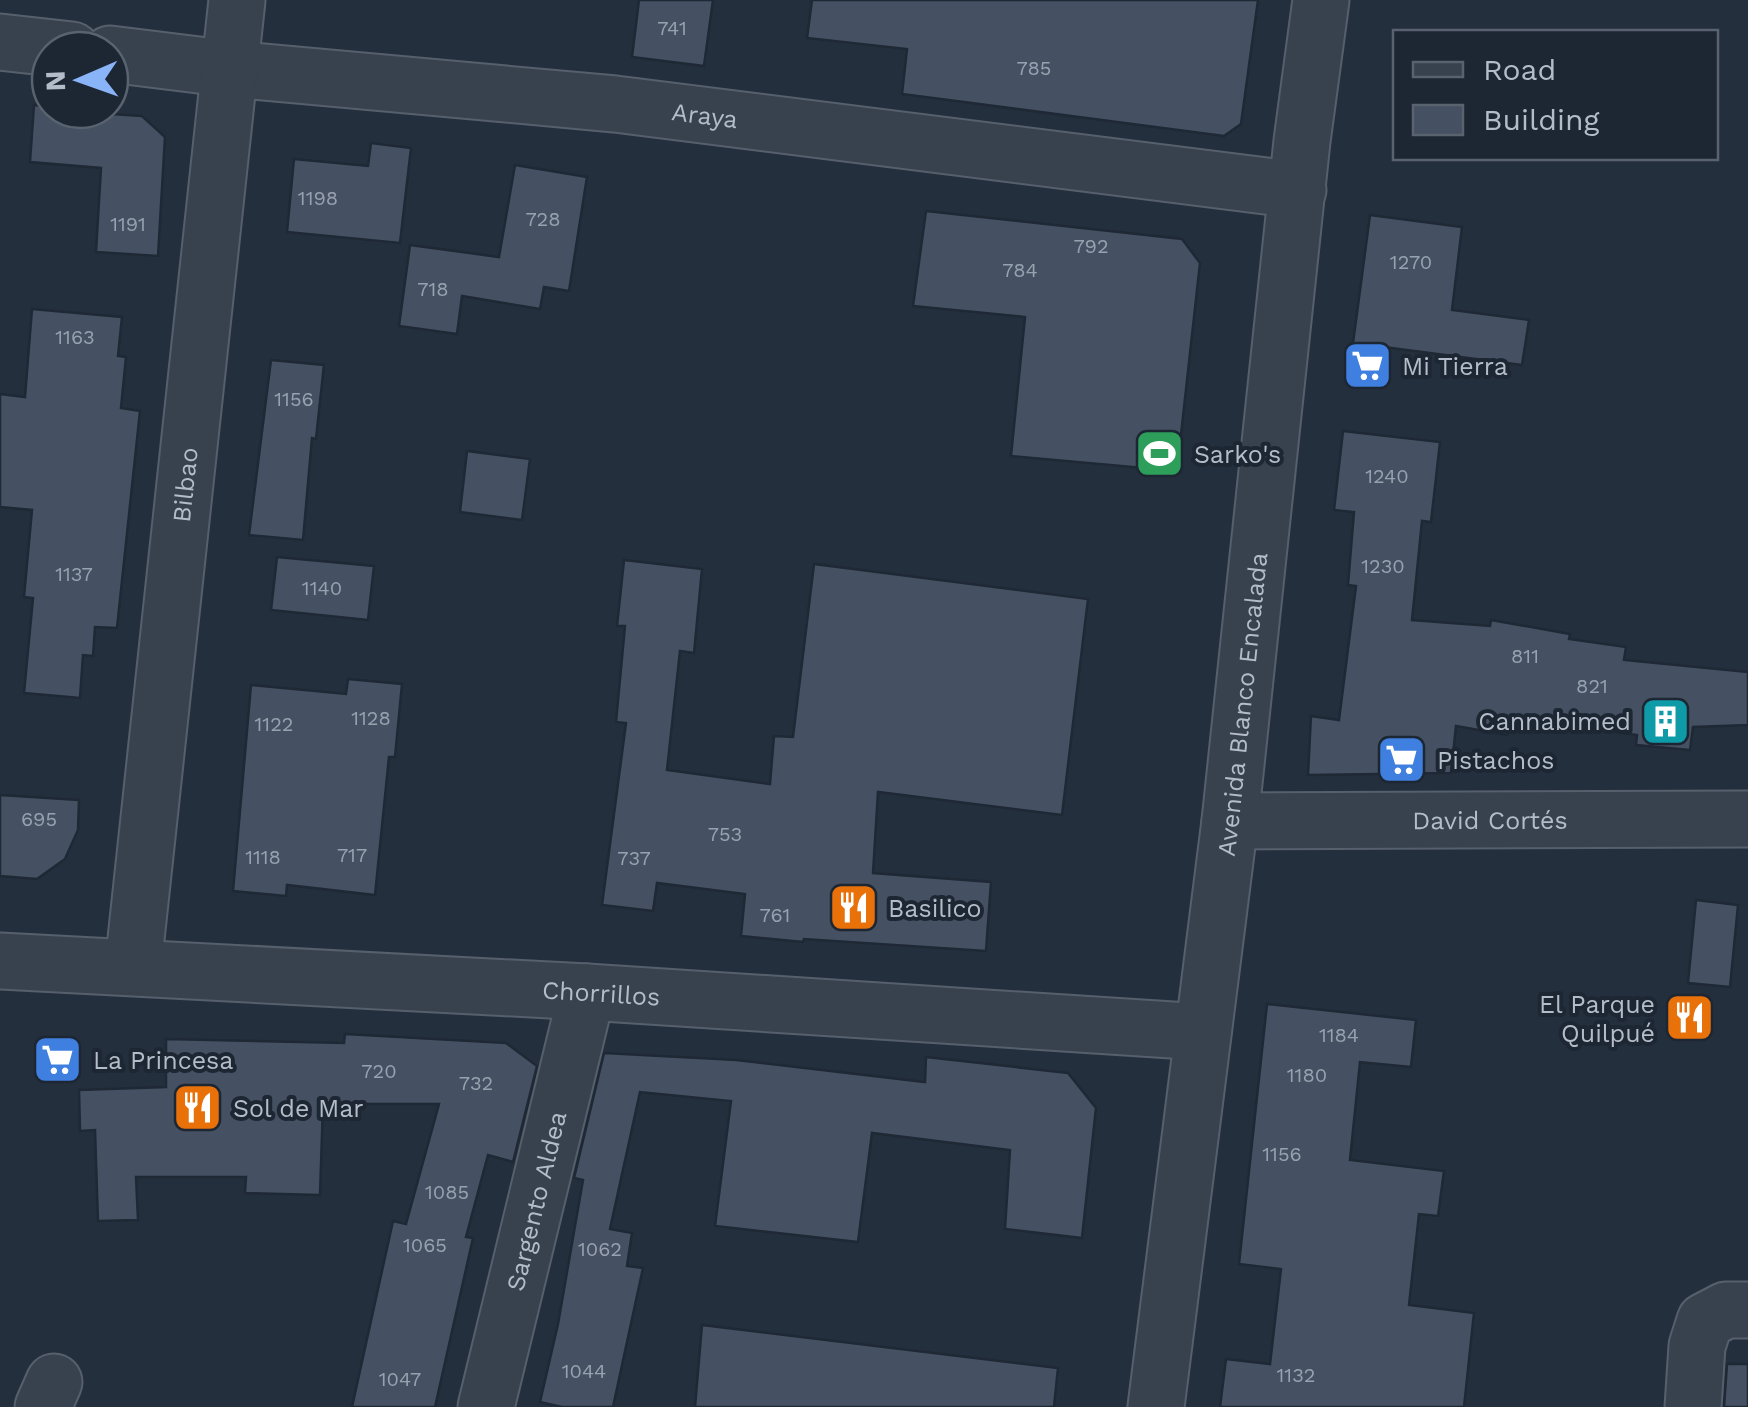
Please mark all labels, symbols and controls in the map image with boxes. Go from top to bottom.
house number: 741 [657,16,687,40]
north arrow [30,30,130,130]
legend [1393,30,1718,160]
text: Road [1483,52,1556,87]
house number: 785 [1017,56,1051,80]
text: N [39,70,72,92]
street label: Araya [670,97,740,134]
text: Building [1483,102,1600,137]
house number: 1198 [298,186,338,210]
house number: 728 [525,207,561,231]
house number: 1191 [110,212,146,236]
house number: 792 [1073,234,1109,258]
house number: 1270 [1390,250,1432,274]
house number: 784 [1002,258,1038,282]
house number: 718 [417,277,449,301]
house number: 1163 [55,325,95,349]
supermarket icon: Mi Tierra [1341,340,1393,392]
place label: Mi Tierra [1402,352,1508,381]
house number: 1156 [274,387,314,411]
sports icon: Sarko's [1133,428,1185,480]
place label: Sarko's [1194,440,1281,469]
street label: Bilbao [167,446,204,524]
house number: 1240 [1365,464,1409,488]
street label: Avenida Blanco Encalada [1212,551,1273,858]
house number: 1230 [1361,554,1405,578]
house number: 1137 [55,562,93,586]
house number: 1140 [302,576,342,600]
house number: 811 [1511,644,1539,668]
house number: 821 [1576,674,1608,698]
building icon: Cannabimed [1640,695,1692,747]
house number: 1128 [351,706,391,730]
place label: Cannabimed [1478,707,1631,736]
house number: 1122 [255,712,293,736]
supermarket icon: Pistachos [1376,734,1428,786]
place label: Pistachos [1437,746,1554,775]
street label: David Cortés [1412,806,1568,835]
house number: 695 [21,807,57,831]
house number: 753 [708,822,742,846]
house number: 717 [337,843,367,867]
house number: 1118 [245,845,281,869]
house number: 737 [617,846,651,870]
restaurant icon: Basilico [827,882,879,934]
place label: Basilico [888,894,982,923]
house number: 761 [760,903,790,927]
street label: Chorrillos [541,976,661,1012]
place label: El Parque Quilpué [1539,990,1655,1048]
restaurant icon: El Parque Quilpué [1664,992,1716,1044]
house number: 1184 [1319,1023,1359,1047]
supermarket icon: La Princesa [32,1034,84,1086]
place label: La Princesa [93,1046,233,1075]
house number: 720 [361,1059,397,1083]
house number: 1180 [1287,1063,1327,1087]
house number: 732 [459,1071,493,1095]
restaurant icon: Sol de Mar [172,1082,224,1134]
place label: Sol de Mar [233,1094,364,1123]
street label: Sargento Aldea [501,1108,572,1294]
house number: 1156 [1262,1142,1302,1166]
house number: 1085 [425,1180,469,1204]
house number: 1065 [403,1233,447,1257]
house number: 1062 [578,1237,622,1261]
house number: 1044 [562,1359,606,1383]
house number: 1132 [1277,1363,1315,1387]
house number: 1047 [379,1367,421,1391]

